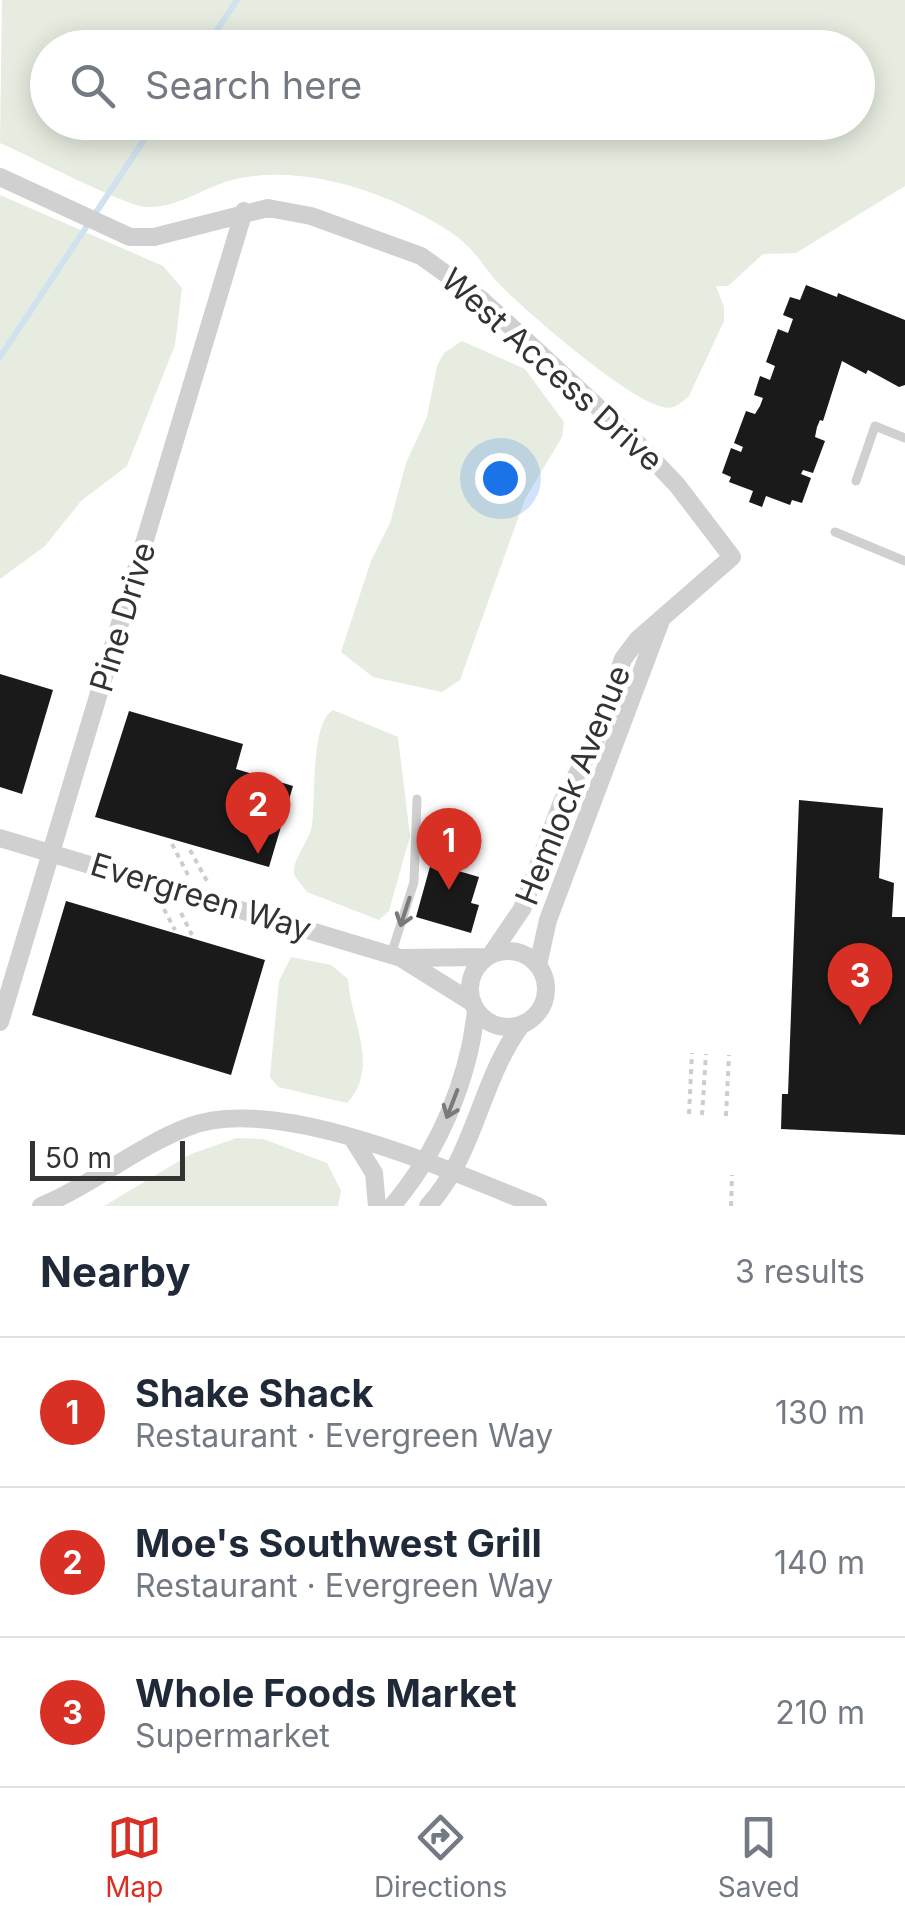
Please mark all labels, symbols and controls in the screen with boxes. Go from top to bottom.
search box [30,30,875,140]
icon: search [65,58,120,113]
text: Search here [145,62,362,108]
street label: West Access Drive [434,260,671,479]
your location [475,453,526,504]
street label: Pine Drive [81,537,164,696]
street label: Hemlock Avenue [507,659,638,910]
pin: 2 [226,772,290,854]
pin: 1 [416,808,482,890]
street label: Evergreen Way [86,844,316,949]
one-way arrow [395,896,413,928]
pin: 3 [828,942,892,1025]
one-way arrow [441,1088,459,1118]
scale bar [30,1136,185,1180]
text: 50 m [45,1141,112,1175]
text: Nearby [40,1246,191,1297]
text: 3 results [735,1252,865,1291]
text: Shake Shack [135,1370,373,1416]
text: 1 [66,1393,79,1432]
text: 130 m [775,1393,865,1432]
text: Restaurant · Evergreen Way [135,1416,553,1455]
text: Moe's Southwest Grill [135,1520,542,1566]
text: 2 [62,1543,83,1582]
text: 140 m [774,1543,865,1582]
text: Restaurant · Evergreen Way [135,1566,553,1605]
text: Whole Foods Market [135,1670,517,1716]
text: 3 [62,1693,83,1732]
text: 210 m [775,1693,865,1732]
text: Supermarket [135,1716,330,1755]
tab: Map [105,1810,163,1904]
tab: Directions [374,1810,507,1904]
tab: Saved [718,1810,800,1904]

